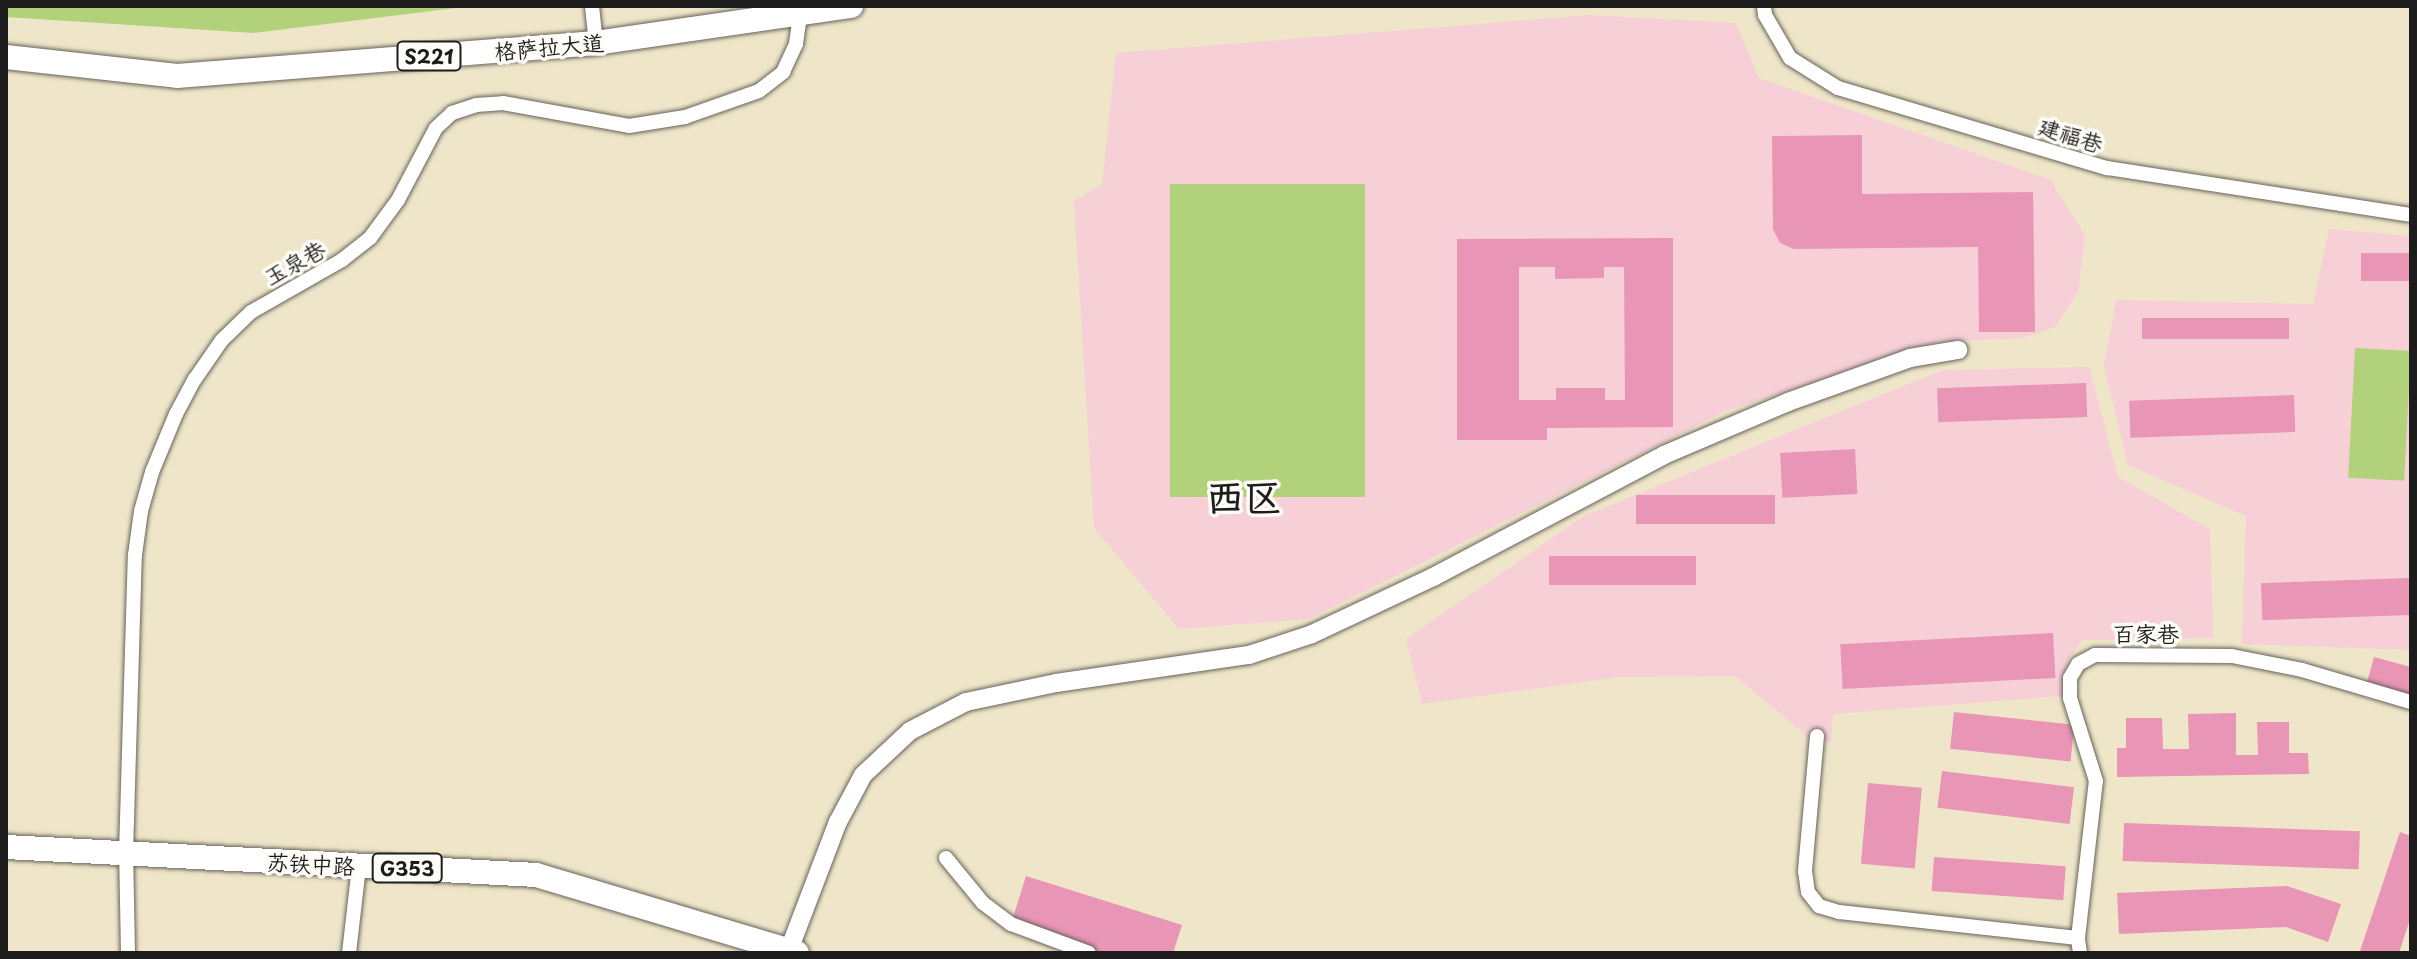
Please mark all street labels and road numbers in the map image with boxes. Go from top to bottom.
street label: 格萨拉大道 [493,28,605,64]
road number: S221 [395,40,463,72]
street label: 建福巷 [2036,112,2106,156]
street label: 玉泉巷 [259,234,329,290]
street label: 百家巷 [2113,620,2179,646]
street label: 苏铁中路 [266,848,356,878]
road number: G353 [371,852,443,884]

